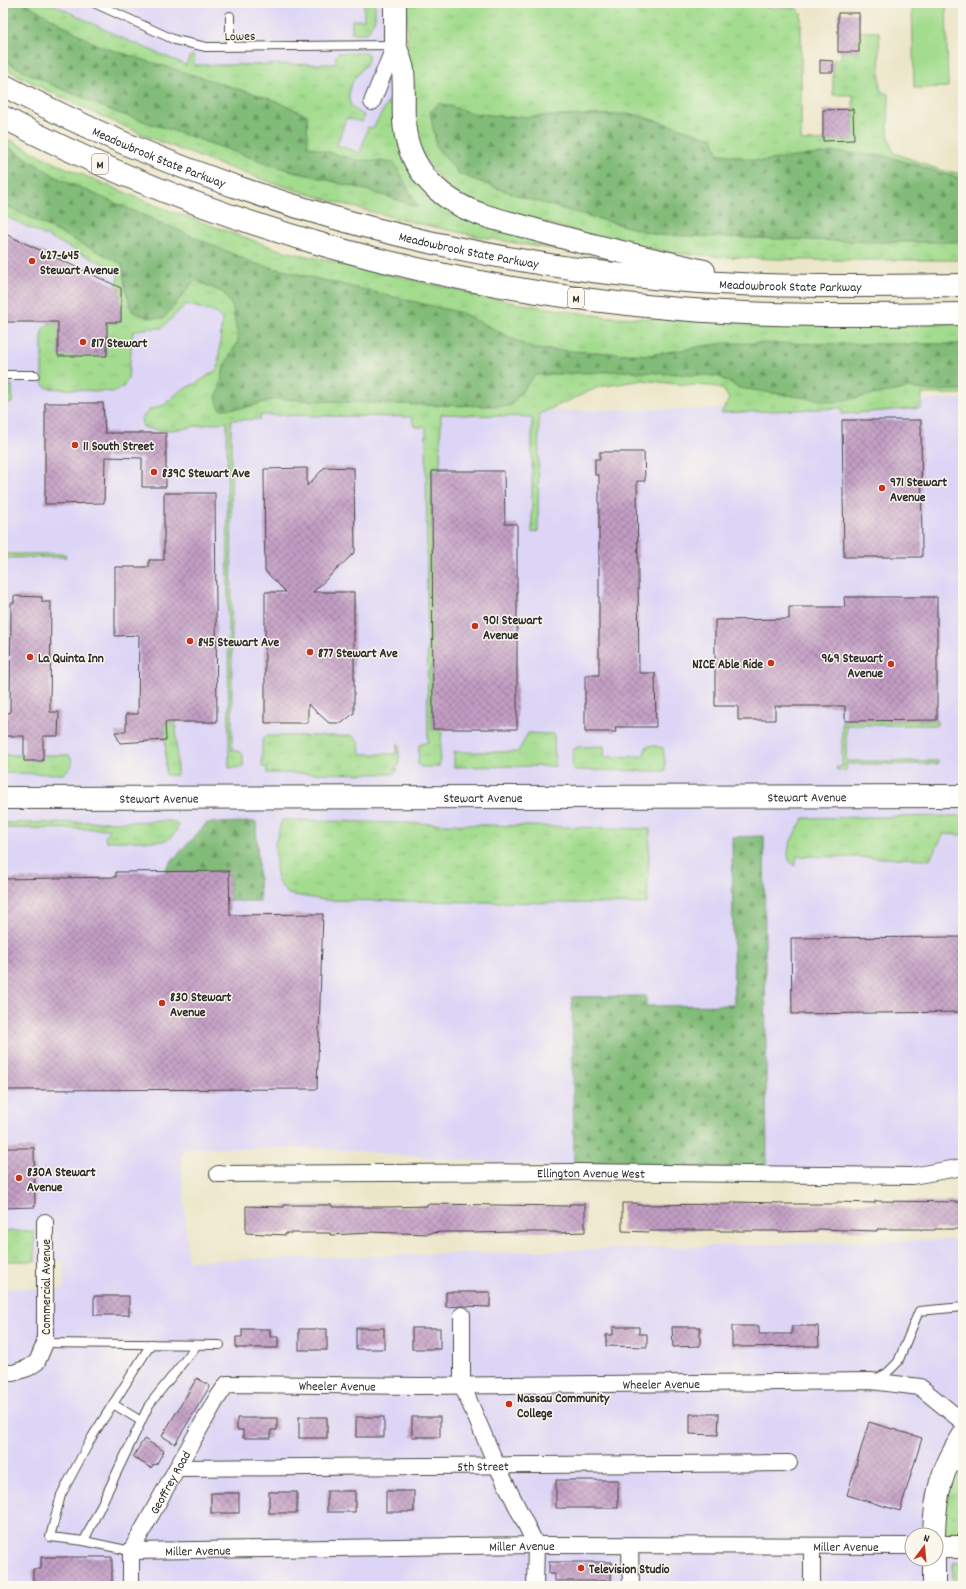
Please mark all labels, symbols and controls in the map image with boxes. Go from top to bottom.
street label: Lowes [225,28,256,47]
street label: Meadowbrook State Parkway [91,122,229,190]
road number: M [92,154,108,174]
street label: Meadowbrook State Parkway [397,228,541,275]
place label: 627-645 Stewart Avenue [40,247,119,281]
marker: 627-645 Stewart Avenue [27,256,37,266]
street label: Meadowbrook State Parkway [719,276,862,298]
road number: M [568,288,584,308]
place label: 817 Stewart [91,335,148,354]
marker: 817 Stewart [78,337,88,347]
place label: 11 South Street [83,438,154,457]
marker: 11 South Street [70,440,80,450]
place label: 839C Stewart Ave [162,465,250,484]
marker: 839C Stewart Ave [149,467,159,477]
place label: 971 Stewart Avenue [890,474,947,508]
marker: 971 Stewart Avenue [877,483,887,493]
place label: 901 Stewart Avenue [483,612,542,646]
marker: 901 Stewart Avenue [470,621,480,631]
place label: 845 Stewart Ave [198,634,279,653]
marker: 845 Stewart Ave [185,636,195,646]
place label: 877 Stewart Ave [318,645,398,664]
marker: 877 Stewart Ave [305,647,315,657]
place label: La Quinta Inn [38,650,104,669]
place label: 969 Stewart Avenue [821,650,883,684]
marker: La Quinta Inn [25,652,35,662]
place label: NICE Able Ride [692,656,763,675]
marker: NICE Able Ride [766,658,776,668]
marker: 969 Stewart Avenue [886,659,896,669]
street label: Stewart Avenue [767,789,847,808]
street label: Stewart Avenue [443,790,523,809]
street label: Stewart Avenue [119,791,199,810]
place label: 830 Stewart Avenue [170,989,232,1023]
marker: 830 Stewart Avenue [157,998,167,1008]
place label: 830A Stewart Avenue [27,1164,96,1198]
street label: Ellington Avenue West [537,1165,645,1185]
marker: 830A Stewart Avenue [14,1173,24,1183]
street label: Commercial Avenue [38,1239,57,1335]
street label: Wheeler Avenue [623,1376,700,1396]
street label: Wheeler Avenue [299,1378,376,1398]
place label: Nassau Community College [517,1390,610,1424]
marker: Nassau Community College [504,1399,514,1409]
street label: Geoffrey Road [146,1448,197,1518]
street label: 5th Street [457,1458,509,1478]
north arrow [904,1527,944,1567]
text: N [921,1531,932,1548]
street label: Miller Avenue [489,1538,555,1558]
street label: Miller Avenue [813,1539,879,1558]
street label: Miller Avenue [165,1543,231,1562]
place label: Television Studio [589,1561,670,1580]
marker: Television Studio [576,1563,586,1573]

